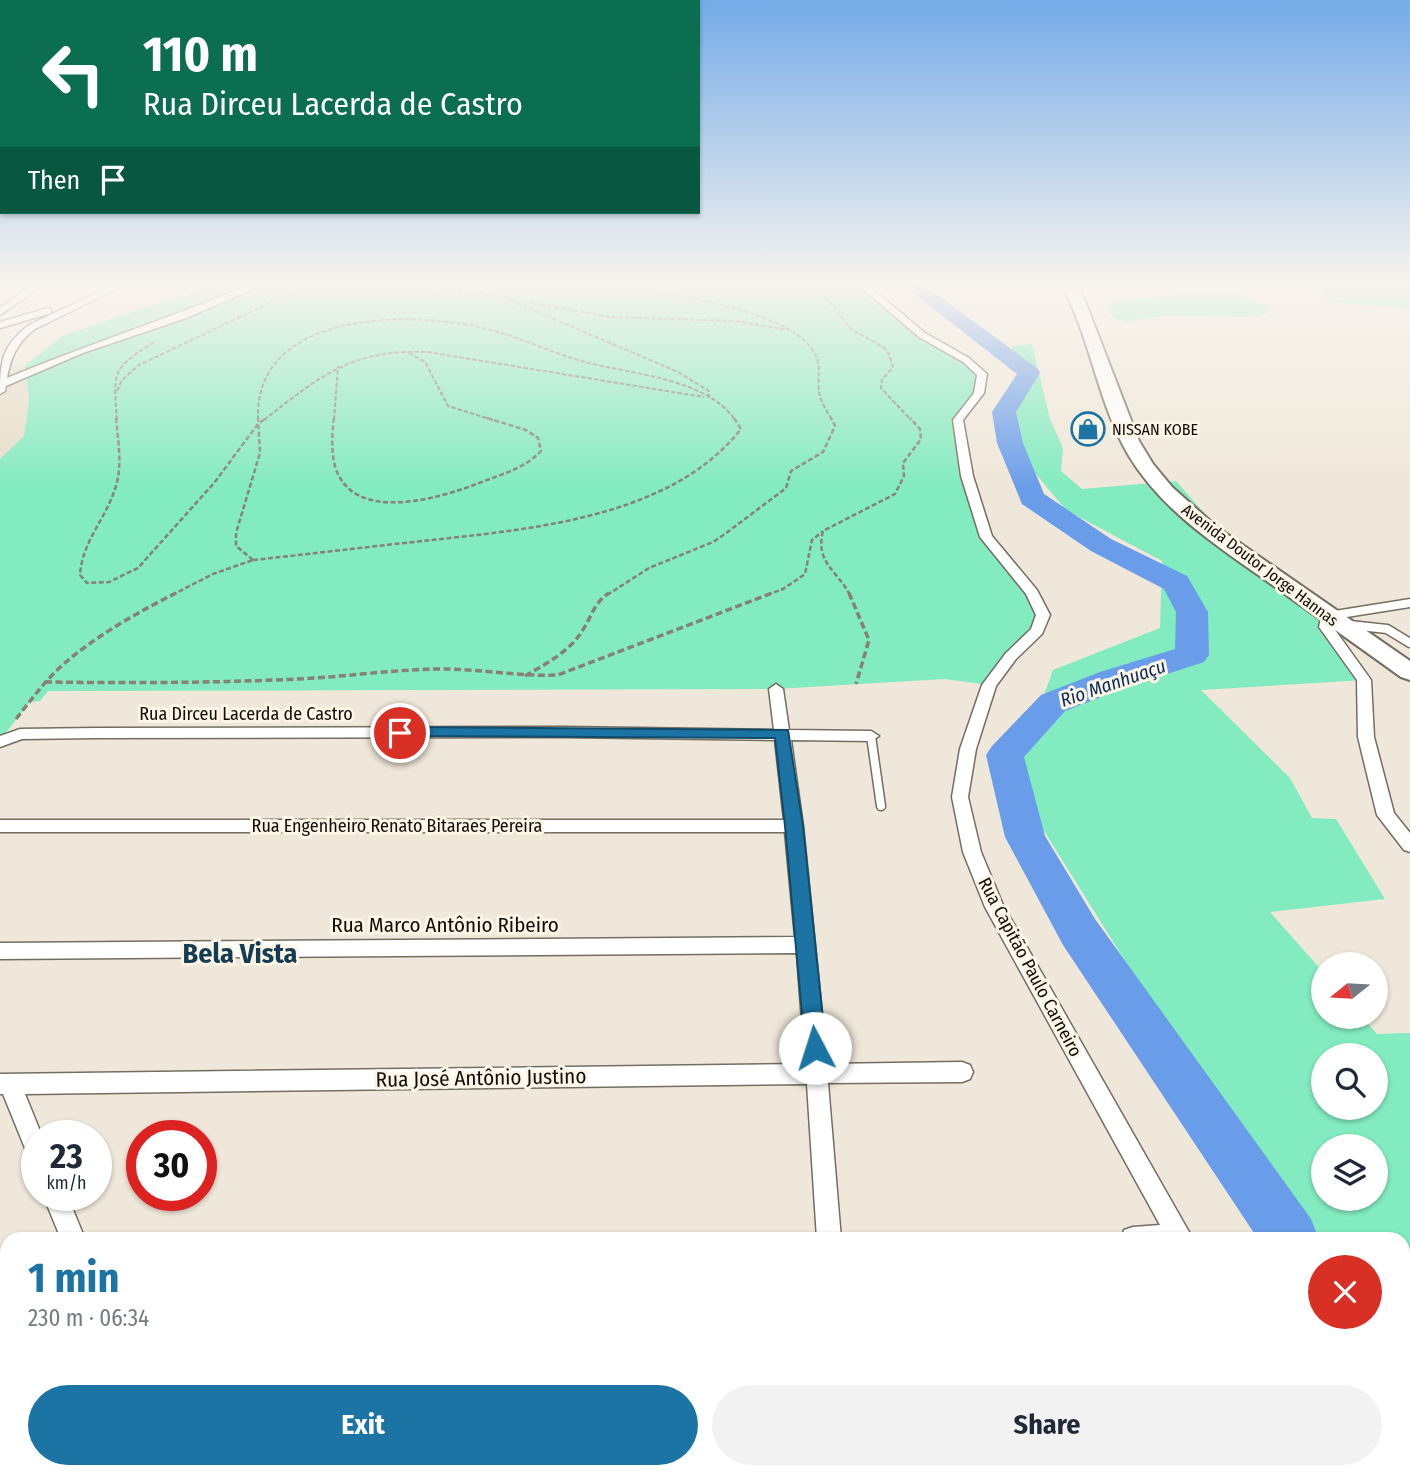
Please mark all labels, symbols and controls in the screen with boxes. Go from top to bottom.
text: 110 m [143,25,258,84]
icon: left [28,28,119,119]
text: Rua Dirceu Lacerda de Castro [143,85,523,123]
icon: arrive [94,161,132,199]
text: Then [28,165,80,196]
shop icon: NISSAN KOBE [1069,410,1107,448]
place label: NISSAN KOBE [1112,420,1198,439]
street label: Avenida Doutor Jorge Hannas [1178,500,1342,630]
water label: Rio Manhuaçu [1057,654,1169,712]
street label: Rua Dirceu Lacerda de Castro [139,703,353,725]
pin [370,703,430,763]
icon: arrive [381,714,419,752]
street label: Rua Engenheiro Renato Bitaraes Pereira [252,815,543,837]
street label: Rua Capitão Paulo Carneiro [973,874,1087,1060]
street label: Rua Marco Antônio Ribeiro [331,912,559,938]
district label: Bela Vista [183,937,297,970]
north arrow [1311,952,1388,1029]
map controls [1311,952,1388,1211]
position arrow [778,1011,852,1085]
button: search [1311,1043,1388,1120]
street label: Rua José Antônio Justino [375,1063,587,1093]
speed limit sign: 30 [126,1120,217,1211]
button: layers [1311,1134,1388,1211]
text: 23 [50,1135,83,1177]
text: km/h [46,1172,87,1194]
text: 1 min [28,1253,119,1303]
button: close [1308,1255,1382,1329]
text: 230 m · 06:34 [28,1304,149,1332]
button: Exit [28,1385,698,1465]
button: Share [712,1385,1382,1465]

